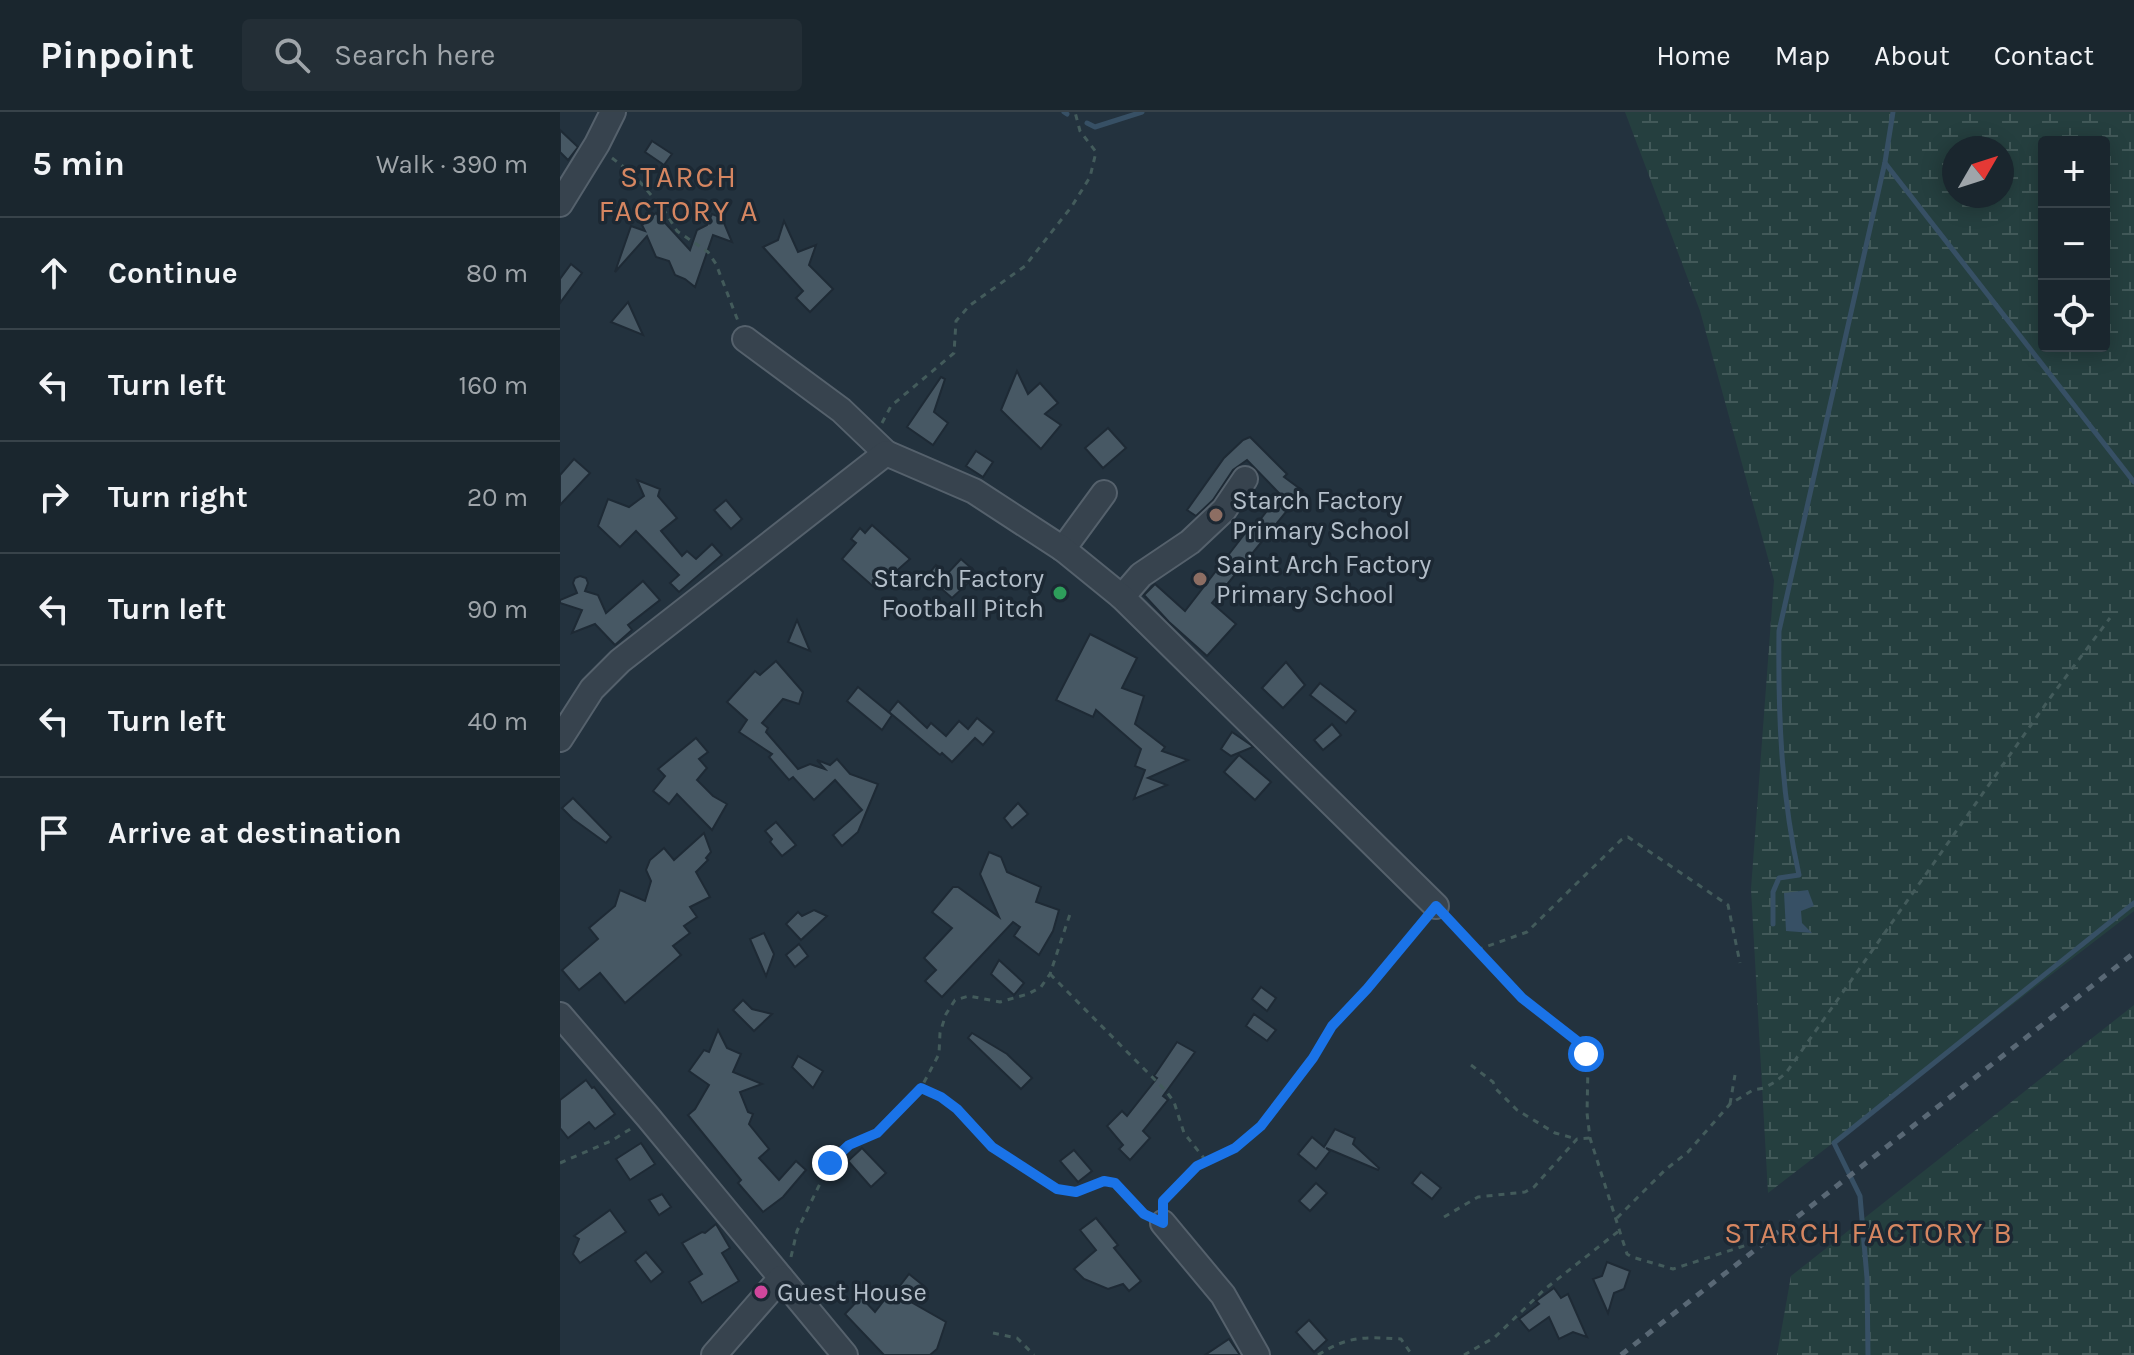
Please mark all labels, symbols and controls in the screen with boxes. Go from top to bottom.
search box [242,19,802,91]
text: Pinpoint [40,33,194,78]
icon: search [270,33,314,77]
text: Search here [334,37,495,73]
text: Home [1656,39,1731,72]
text: Map [1775,39,1830,72]
text: About [1874,39,1950,72]
text: Contact [1994,39,2094,72]
north arrow [1942,136,2014,208]
map controls [2038,136,2110,352]
button: + [2038,136,2110,208]
text: 5 min [32,144,125,184]
text: Walk · 390 m [376,149,528,180]
district label: STARCH FACTORY A [598,159,760,229]
button: − [2038,208,2110,280]
icon: ahead [32,251,76,295]
text: Continue [108,255,238,291]
text: 80 m [466,258,528,289]
button: locate [2038,280,2110,352]
icon: left [32,363,76,407]
text: Turn left [108,367,226,403]
text: 160 m [459,370,528,401]
icon: right [32,475,76,519]
text: Turn right [108,479,248,515]
text: 20 m [467,482,528,513]
place label: Starch Factory Primary School [1232,485,1410,546]
marker: Starch Factory Primary School [1207,506,1225,524]
place label: Saint Arch Factory Primary School [1216,549,1431,610]
place label: Starch Factory Football Pitch [873,563,1044,624]
marker: Saint Arch Factory Primary School [1191,570,1209,588]
marker: Starch Factory Football Pitch [1051,584,1069,602]
icon: left [32,587,76,631]
text: Turn left [108,591,226,627]
text: 90 m [467,594,528,625]
icon: left [32,699,76,743]
text: Turn left [108,703,226,739]
text: 40 m [468,706,528,737]
icon: arrive [32,811,76,855]
text: Arrive at destination [108,815,402,851]
route start [1568,1036,1604,1072]
route end [812,1145,848,1181]
district label: STARCH FACTORY B [1724,1215,2014,1251]
place label: Guest House [777,1277,927,1308]
marker: Guest House [752,1283,770,1301]

